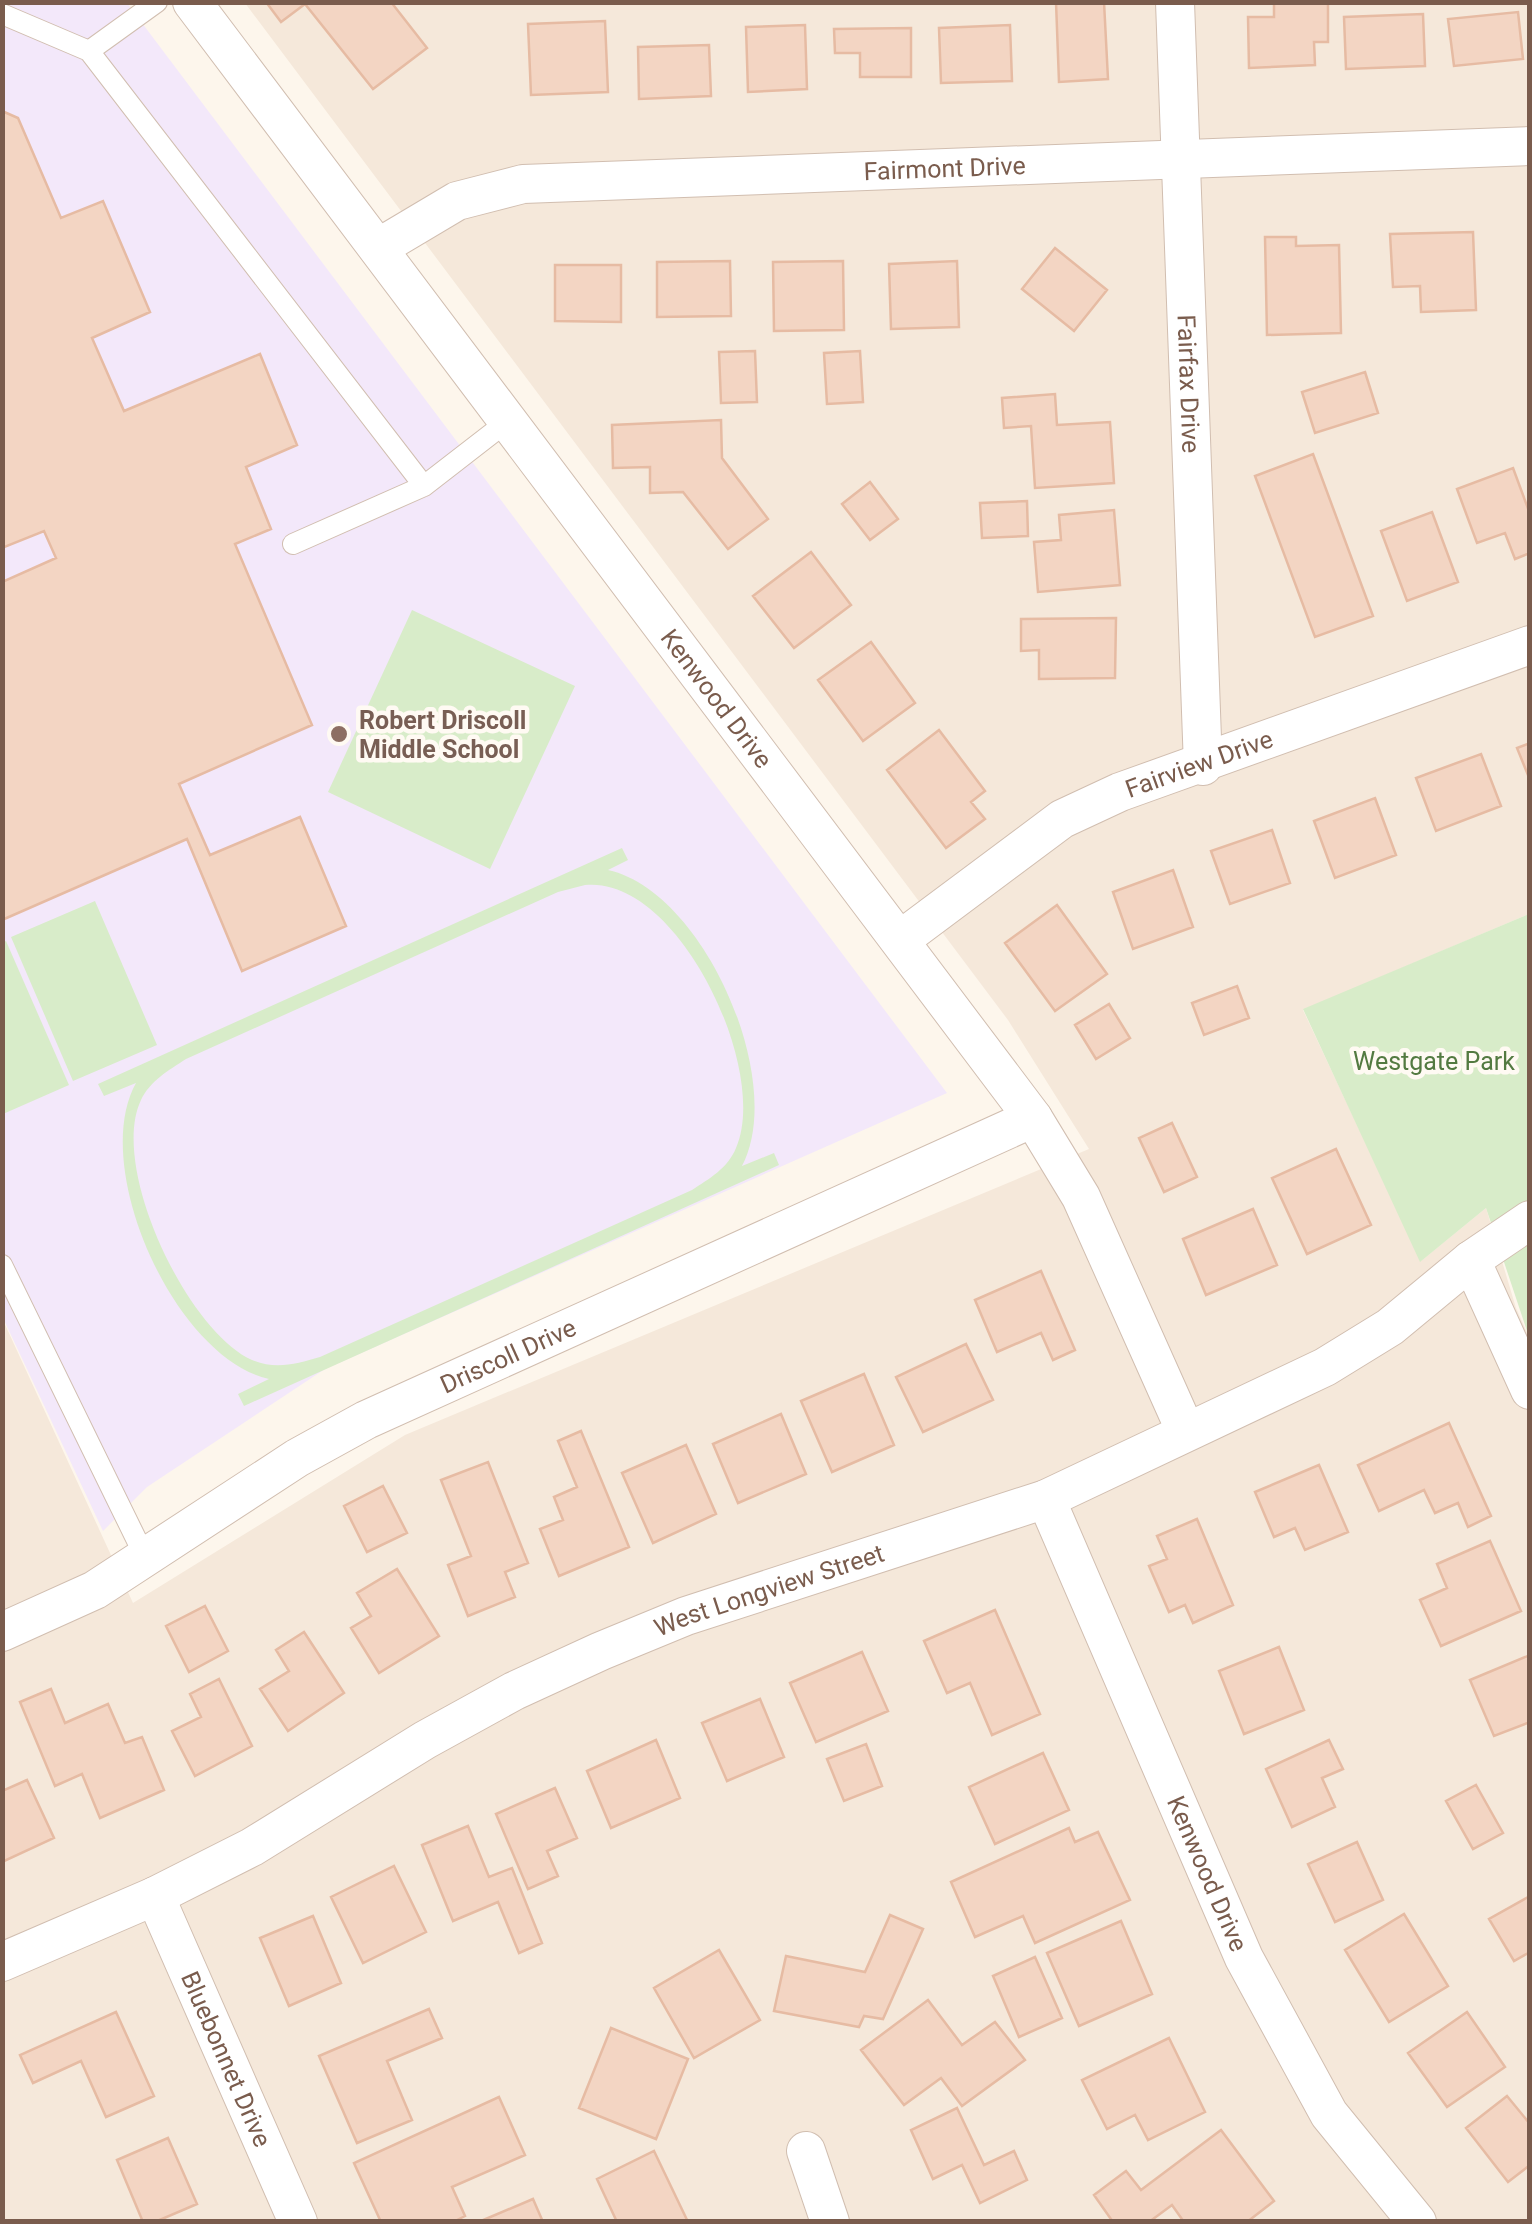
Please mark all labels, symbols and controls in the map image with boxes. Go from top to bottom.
street label: Fairmont Drive [863,151,1026,186]
street label: Fairfax Drive [1172,314,1206,454]
street label: Kenwood Drive [655,623,778,774]
place label: Robert Driscoll Middle School [359,706,526,764]
marker: Robert Driscoll Middle School [328,723,350,745]
street label: Fairview Drive [1121,724,1277,803]
park label: Westgate Park [1353,1047,1515,1076]
street label: Driscoll Drive [436,1312,580,1399]
street label: West Longview Street [650,1538,888,1642]
street label: Kenwood Drive [1161,1792,1254,1956]
street label: Bluebonnet Drive [175,1967,278,2151]

